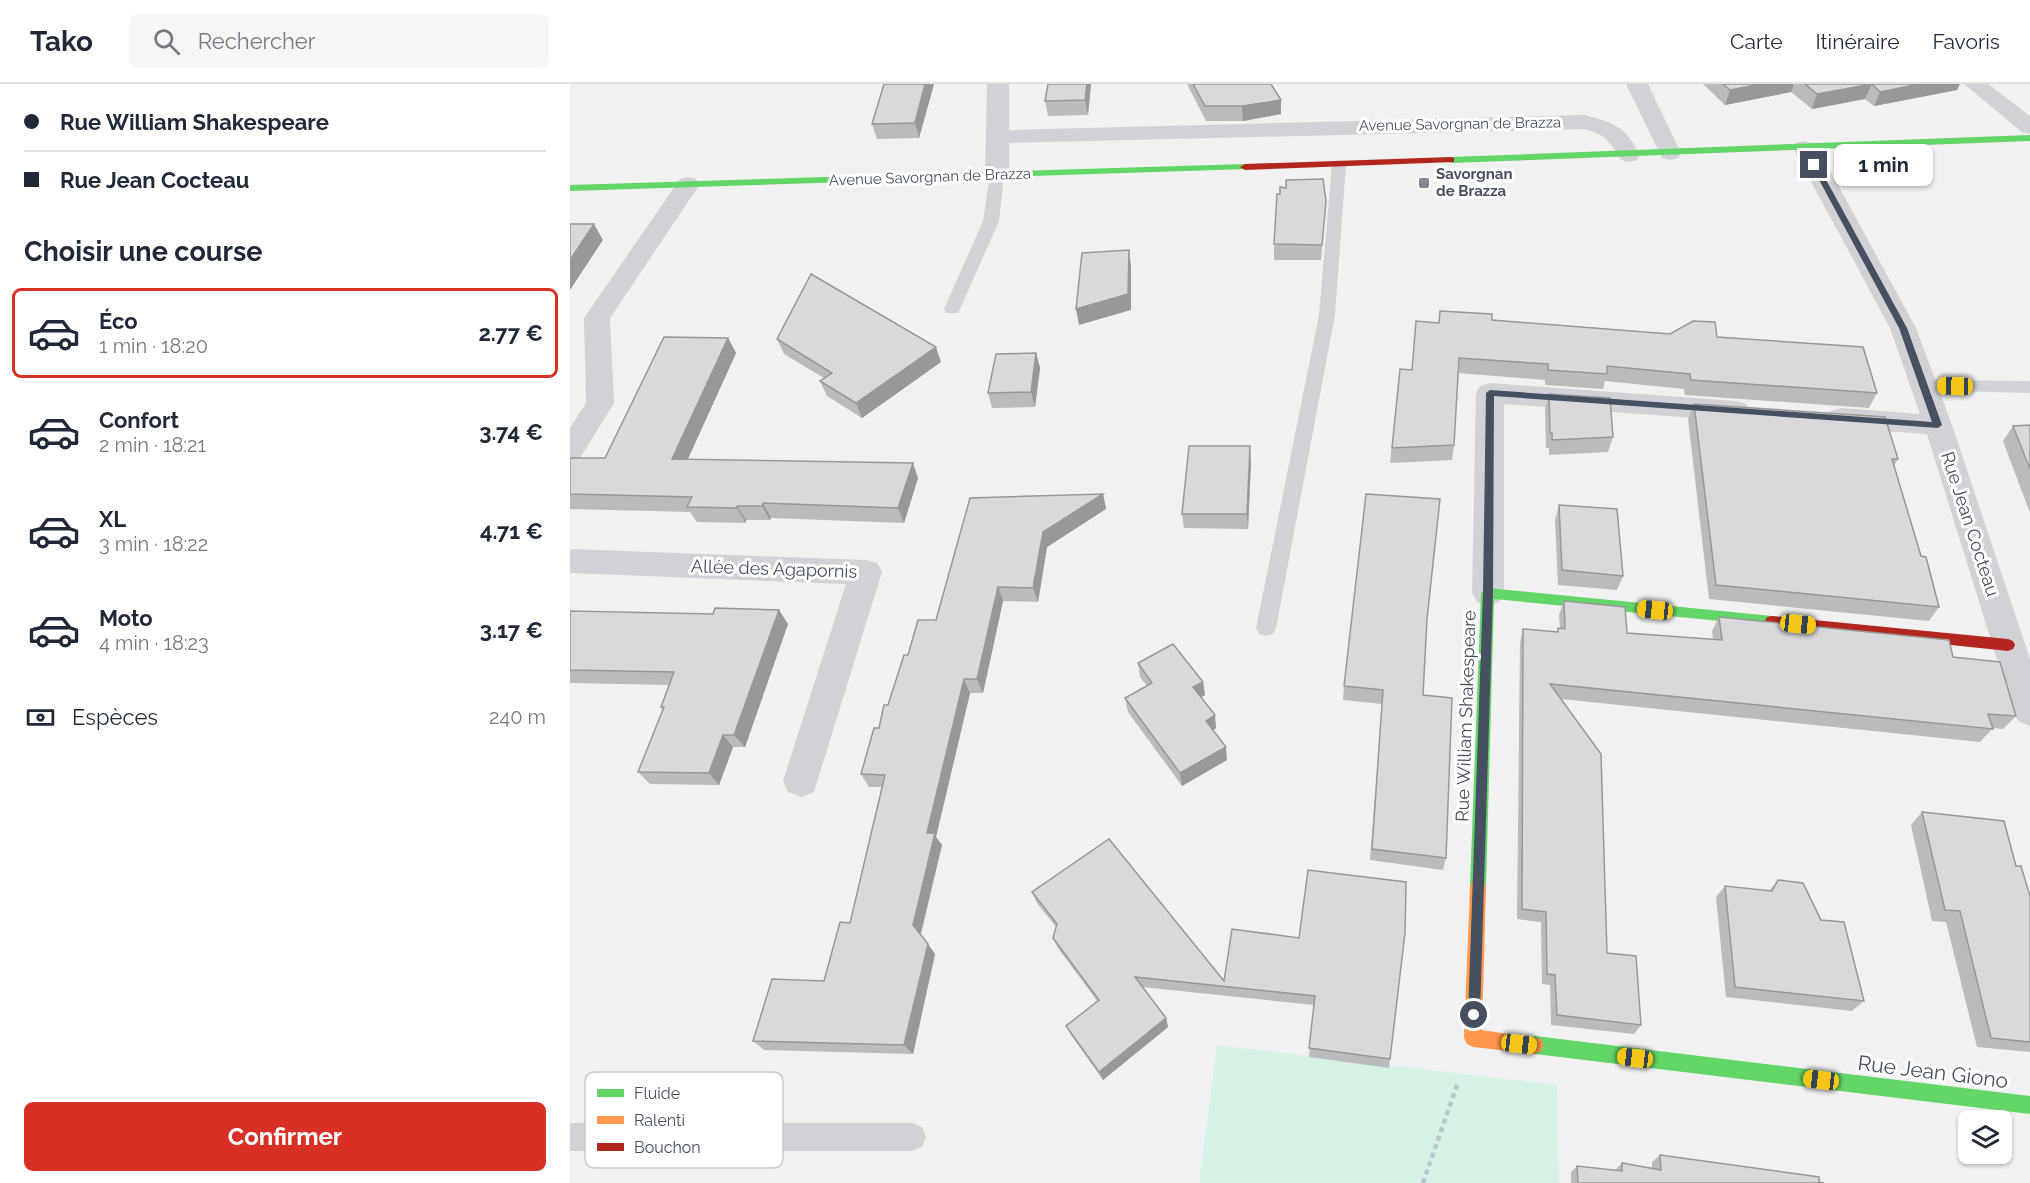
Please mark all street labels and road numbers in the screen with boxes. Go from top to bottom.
street label: Avenue Savorgnan de Brazza [1359,113,1561,135]
street label: Avenue Savorgnan de Brazza [829,164,1031,190]
street label: Rue Jean Cocteau [1937,449,2004,599]
street label: Allée des Agapornis [691,555,858,582]
street label: Rue William Shakespeare [1451,609,1480,822]
street label: Rue Jean Giono [1856,1050,2010,1093]

